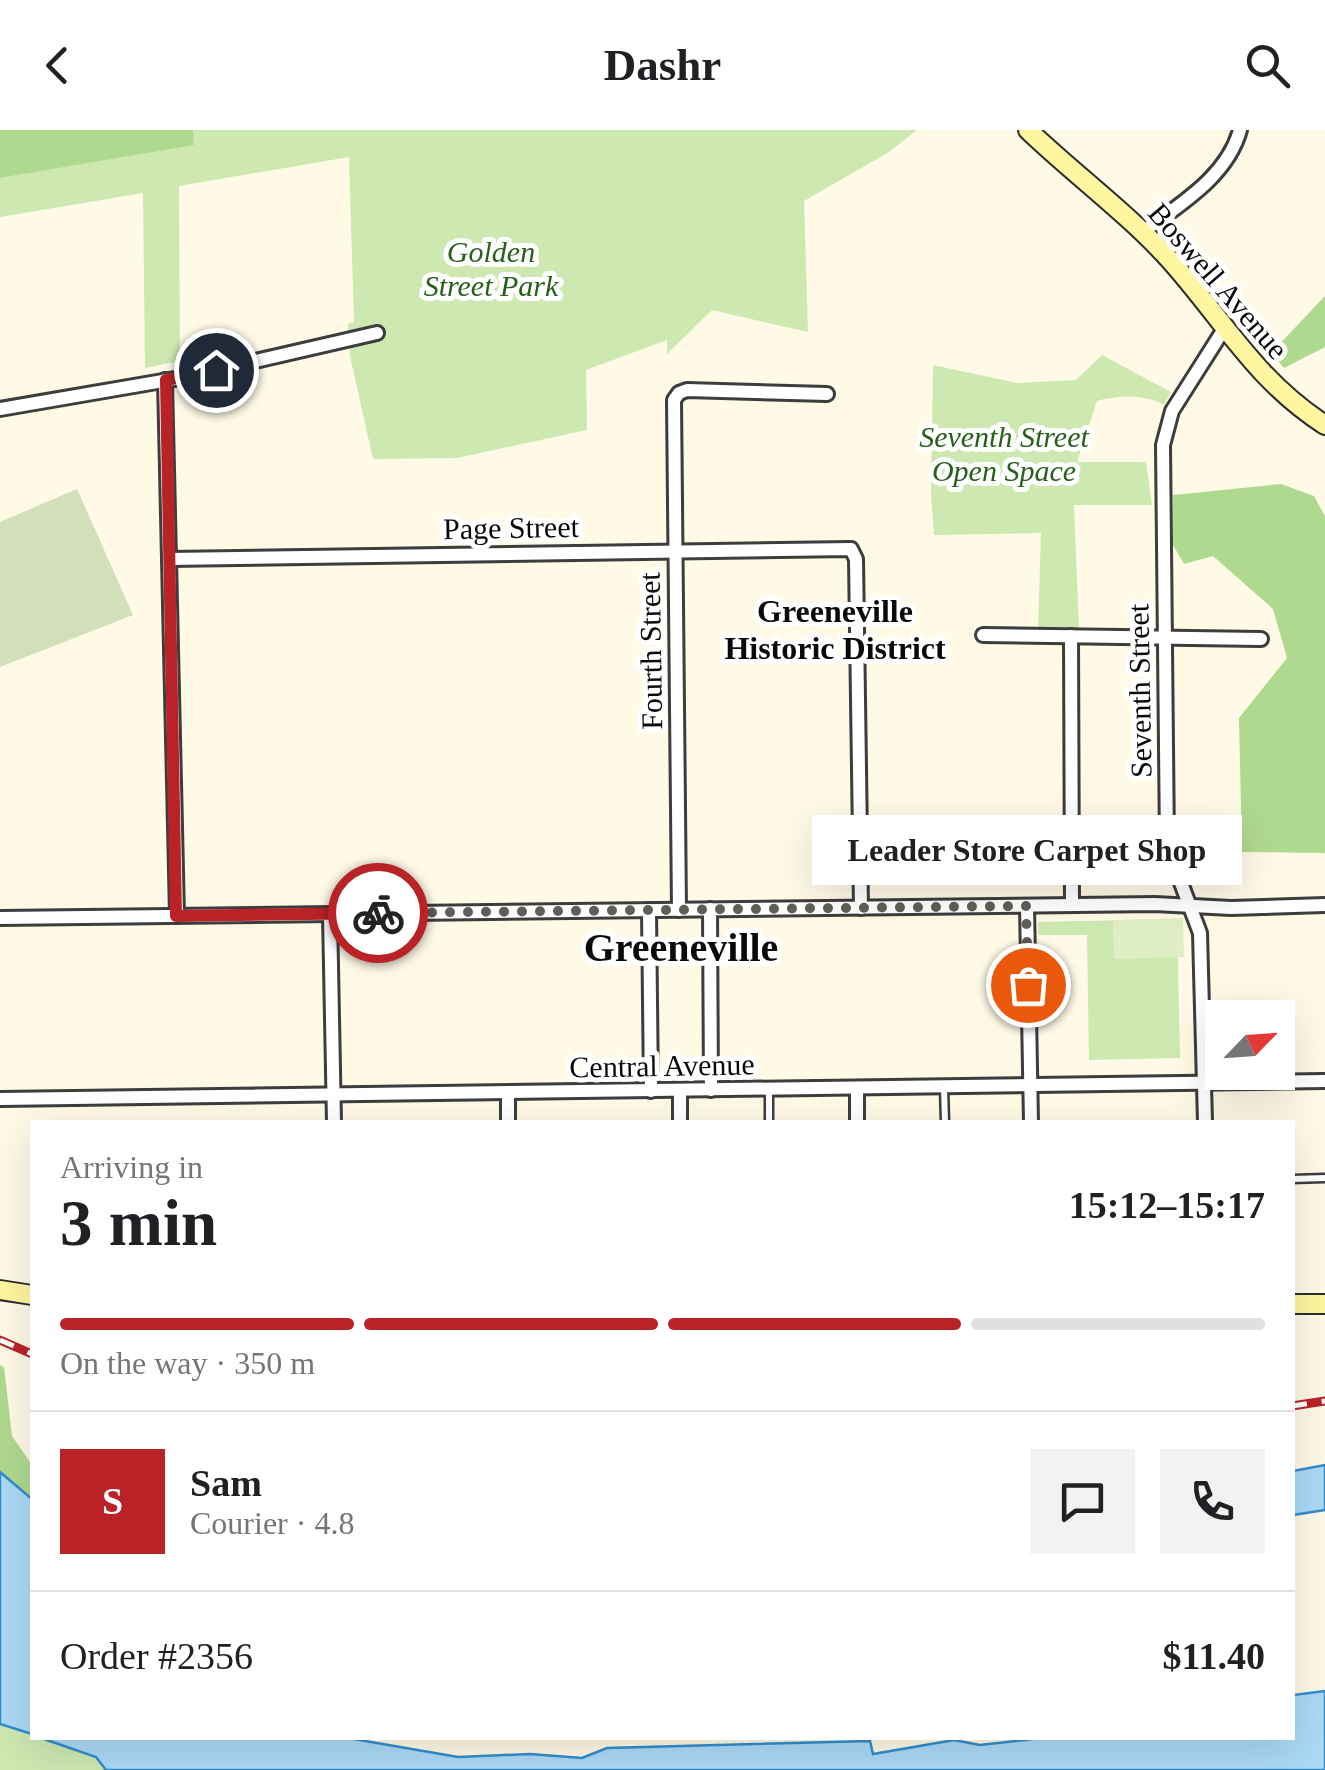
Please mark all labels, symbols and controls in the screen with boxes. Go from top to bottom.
icon: back [30,38,85,93]
icon: search [1240,38,1295,93]
text: Dashr [604,40,721,90]
street label: Boswell Avenue [1142,196,1295,365]
park label: Golden Street Park [424,235,559,302]
pin [174,328,259,413]
icon: home [189,343,244,398]
park label: Seventh Street Open Space [919,420,1089,487]
street label: Page Street [443,510,580,545]
street label: Fourth Street [633,571,668,730]
district label: Greeneville Historic District [724,593,946,666]
street label: Seventh Street [1121,603,1158,778]
callout: Leader Store Carpet Shop [813,815,1243,885]
text: Leader Store Carpet Shop [848,832,1206,868]
courier [328,863,428,963]
icon: bike [351,886,406,941]
district label: Greeneville [584,925,778,970]
pin [986,943,1071,1028]
icon: bag [1001,958,1056,1013]
north arrow [1205,1000,1295,1090]
map controls [1205,1000,1295,1090]
street label: Central Avenue [569,1047,755,1084]
text: Arriving in [60,1149,203,1185]
text: 15:12–15:17 [1069,1184,1265,1226]
text: 3 min [60,1187,217,1259]
text: On the way · 350 m [60,1345,315,1381]
button: chat [1030,1449,1135,1554]
button: phone [1160,1449,1265,1554]
text: Sam [190,1462,262,1504]
text: S [102,1480,123,1522]
text: Courier · 4.8 [190,1505,354,1541]
text: Order #2356 [60,1635,253,1677]
text: $11.40 [1163,1635,1265,1677]

